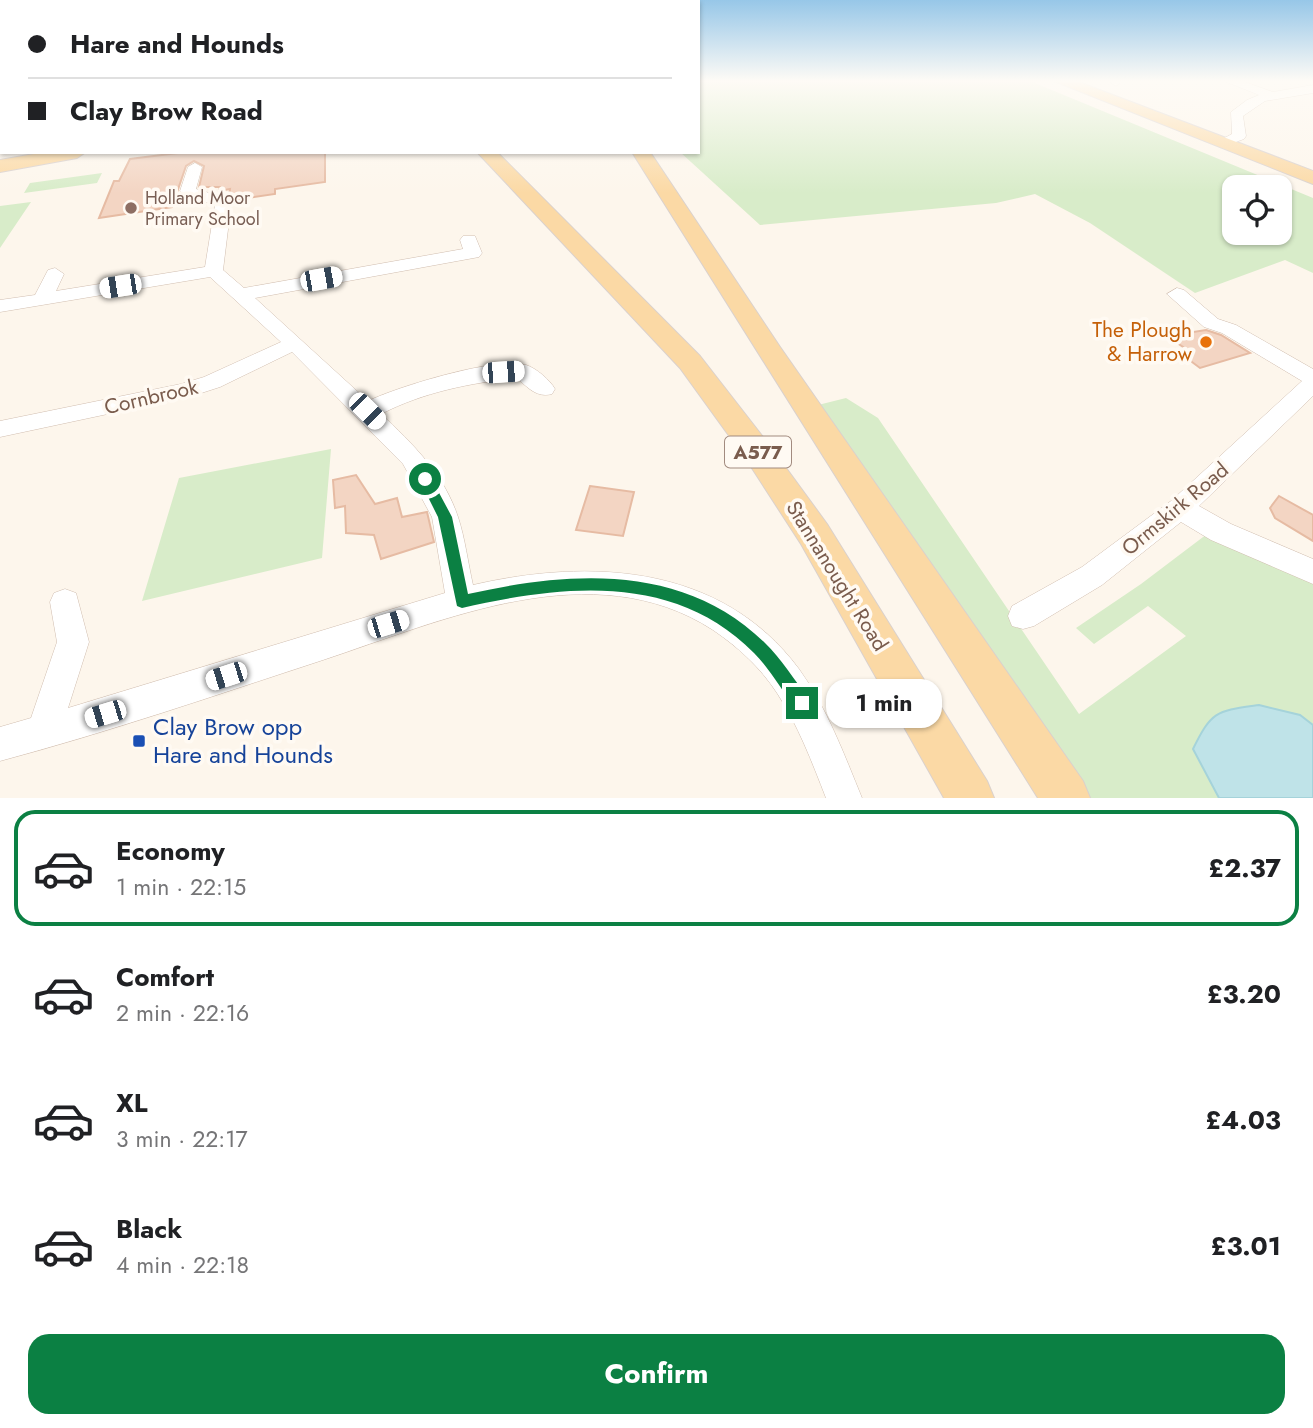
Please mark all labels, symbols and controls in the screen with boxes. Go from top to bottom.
text: Hare and Hounds [70,25,284,63]
text: Clay Brow Road [70,92,263,130]
map controls [1222,175,1292,245]
button: locate [1222,175,1292,245]
place label: Holland Moor Primary School [145,185,260,232]
marker: Holland Moor Primary School [123,200,139,216]
car [299,265,344,293]
car [98,272,143,300]
place label: The Plough & Harrow [1092,315,1193,369]
marker: The Plough & Harrow [1198,334,1214,350]
car [482,360,525,384]
street label: Cornbrook [101,372,201,422]
car [345,389,390,433]
road number: A577 [725,436,791,467]
street label: Ormskirk Road [1115,455,1235,563]
route start [409,463,441,495]
street label: Stannanought Road [779,495,895,657]
car [365,608,412,640]
car [203,660,250,692]
callout: 1 min [826,678,942,728]
text: 1 min [855,686,913,720]
route end [786,687,818,719]
car [82,698,129,730]
place label: Clay Brow opp Hare and Hounds [153,709,333,772]
marker: Clay Brow opp Hare and Hounds [131,733,147,749]
text: Economy [116,832,225,870]
icon: car [32,837,95,900]
text: £2.37 [1208,849,1281,887]
text: 1 min · 22:15 [116,870,246,904]
text: Comfort [116,958,214,996]
icon: car [32,963,95,1026]
text: £3.20 [1207,975,1281,1013]
text: 2 min · 22:16 [116,996,249,1030]
text: XL [116,1084,148,1122]
icon: car [32,1089,95,1152]
text: £4.03 [1205,1101,1281,1139]
text: 3 min · 22:17 [116,1122,248,1156]
text: Black [116,1210,182,1248]
icon: car [32,1215,95,1278]
text: £3.01 [1211,1227,1281,1265]
text: 4 min · 22:18 [116,1248,249,1282]
button: Confirm [28,1334,1285,1414]

